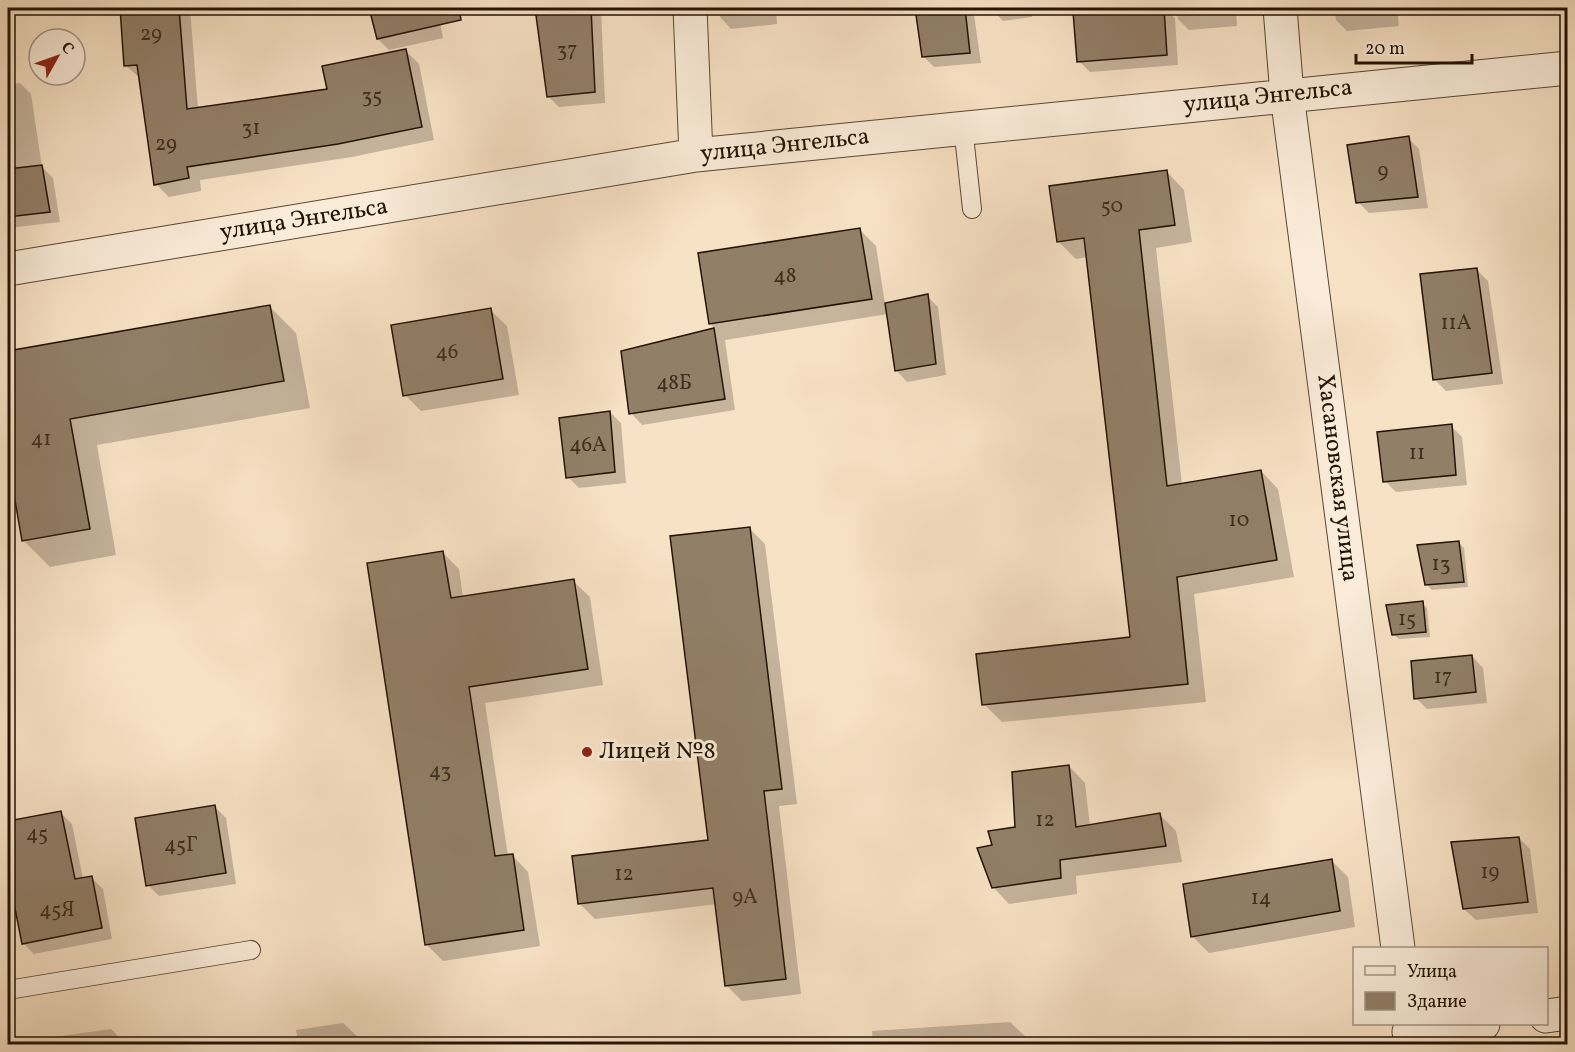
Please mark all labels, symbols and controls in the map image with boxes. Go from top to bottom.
house number: 29 [140,20,162,49]
north arrow [27,27,87,87]
scale bar [1356,27,1472,65]
house number: 37 [557,36,577,65]
text: 20 m [1365,37,1405,62]
text: С [55,38,79,60]
street label: улица Энгельса [1182,71,1354,123]
house number: 35 [362,82,382,111]
house number: 31 [242,114,260,143]
street label: улица Энгельса [699,120,871,172]
house number: 29 [155,130,177,159]
house number: 9 [1378,157,1389,186]
street label: улица Энгельса [217,190,391,250]
house number: 50 [1101,192,1123,221]
house number: 48 [774,262,796,291]
house number: 11А [1440,309,1472,338]
house number: 46 [436,338,458,367]
house number: 48Б [656,369,692,398]
street label: Хасановская улица [1307,372,1367,584]
house number: 41 [31,425,51,454]
house number: 46А [569,431,607,460]
house number: 11 [1409,439,1425,468]
house number: 10 [1229,506,1249,535]
house number: 13 [1432,550,1450,579]
house number: 15 [1398,605,1416,634]
house number: 17 [1434,663,1452,692]
place label: Лицей №8 [599,735,716,769]
marker: Лицей №8 [580,745,594,759]
house number: 43 [429,757,451,786]
house number: 12 [1035,806,1055,835]
house number: 45 [26,820,48,849]
house number: 45Г [164,831,198,860]
house number: 19 [1480,858,1500,887]
house number: 12 [614,860,634,889]
house number: 9А [732,883,758,912]
house number: 14 [1251,884,1271,913]
house number: 45Я [39,896,75,925]
legend [1353,947,1548,1025]
text: Улица [1407,960,1457,985]
text: Здание [1407,990,1467,1015]

